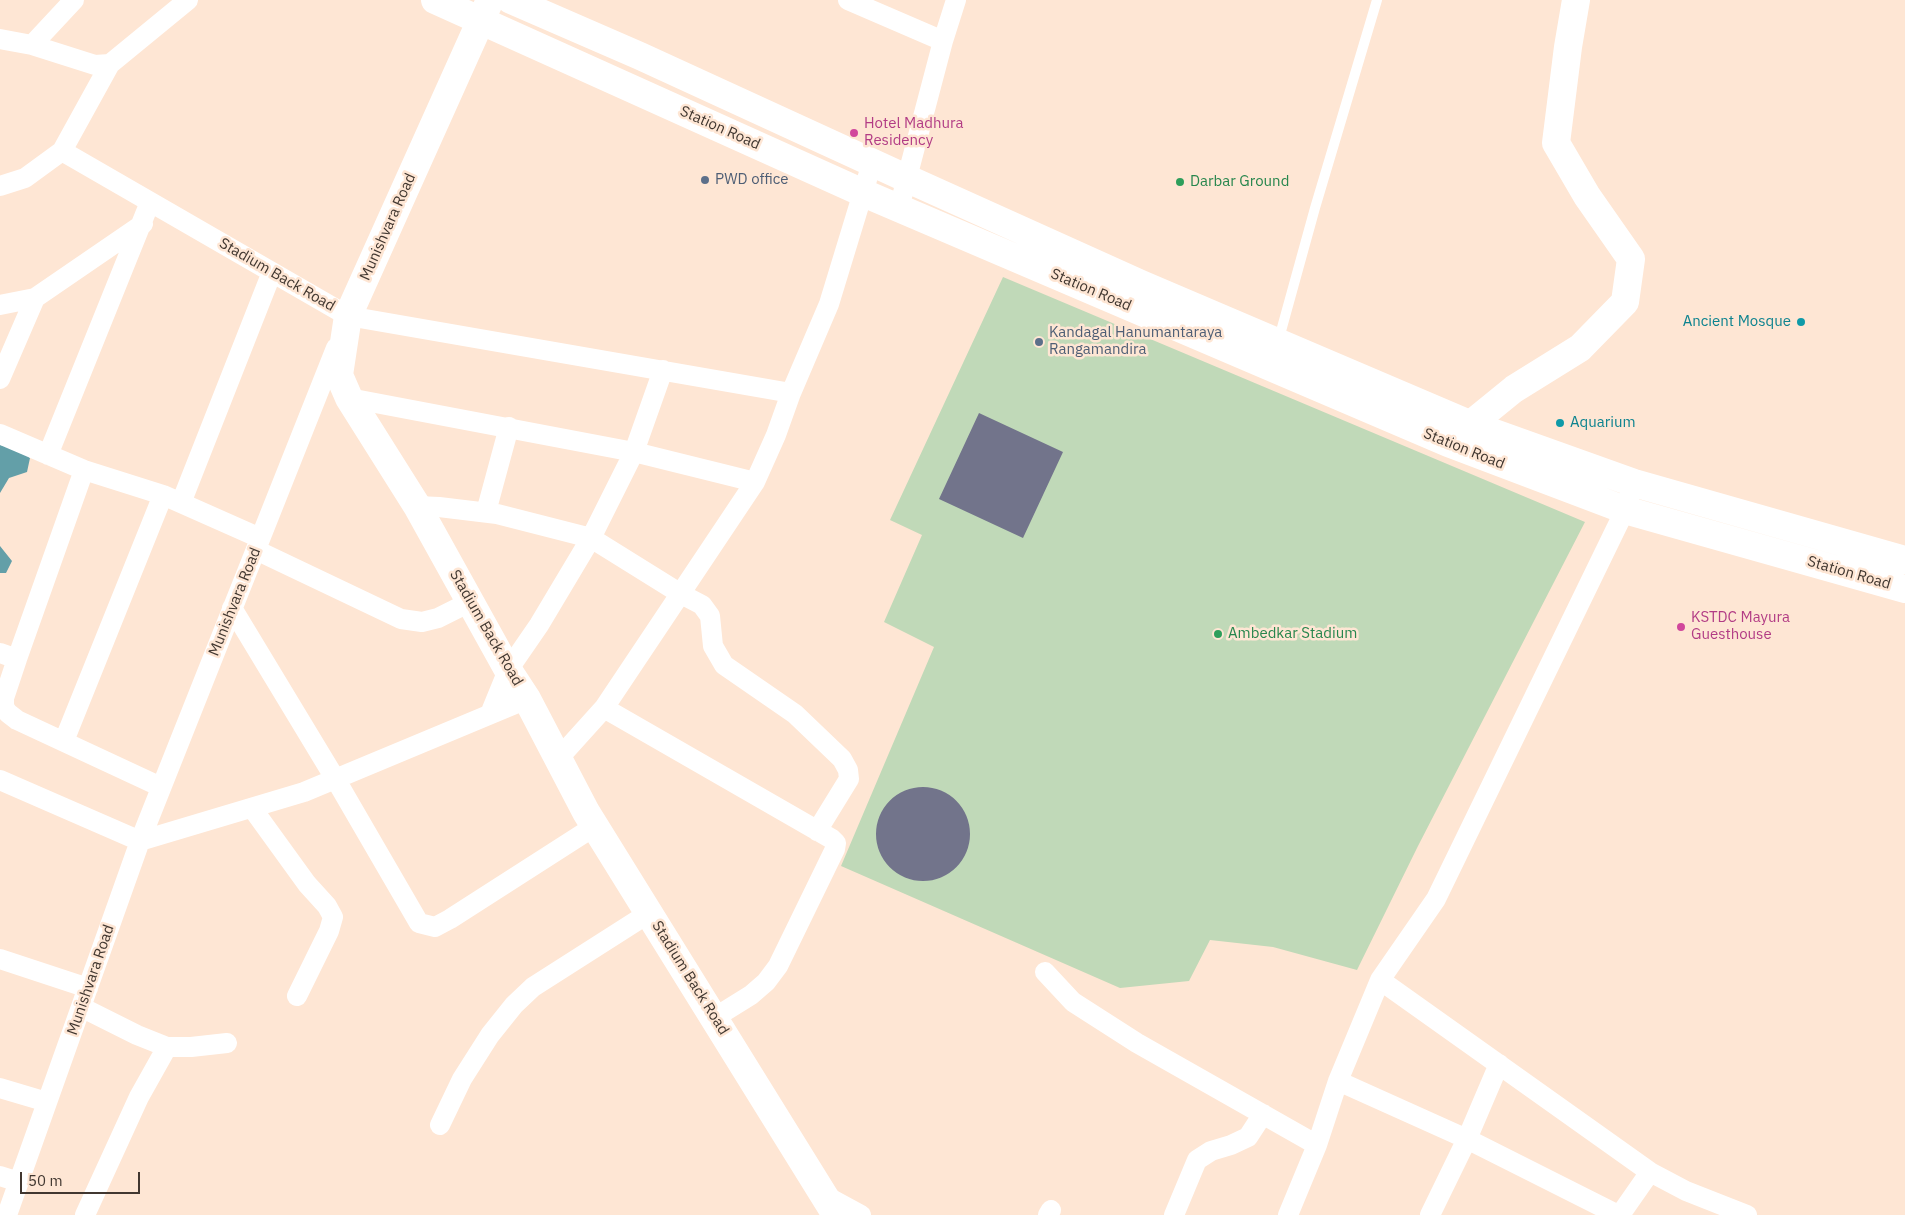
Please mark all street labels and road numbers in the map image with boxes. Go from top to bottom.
street label: Station Road [677,102,763,154]
street label: Munishvara Road [356,171,420,283]
street label: Stadium Back Road [216,234,338,316]
street label: Station Road [1048,265,1134,315]
street label: Station Road [1421,425,1507,473]
street label: Munishvara Road [205,545,265,659]
street label: Station Road [1805,553,1893,593]
street label: Stadium Back Road [445,567,527,689]
street label: Stadium Back Road [648,918,732,1038]
street label: Munishvara Road [64,923,118,1037]

